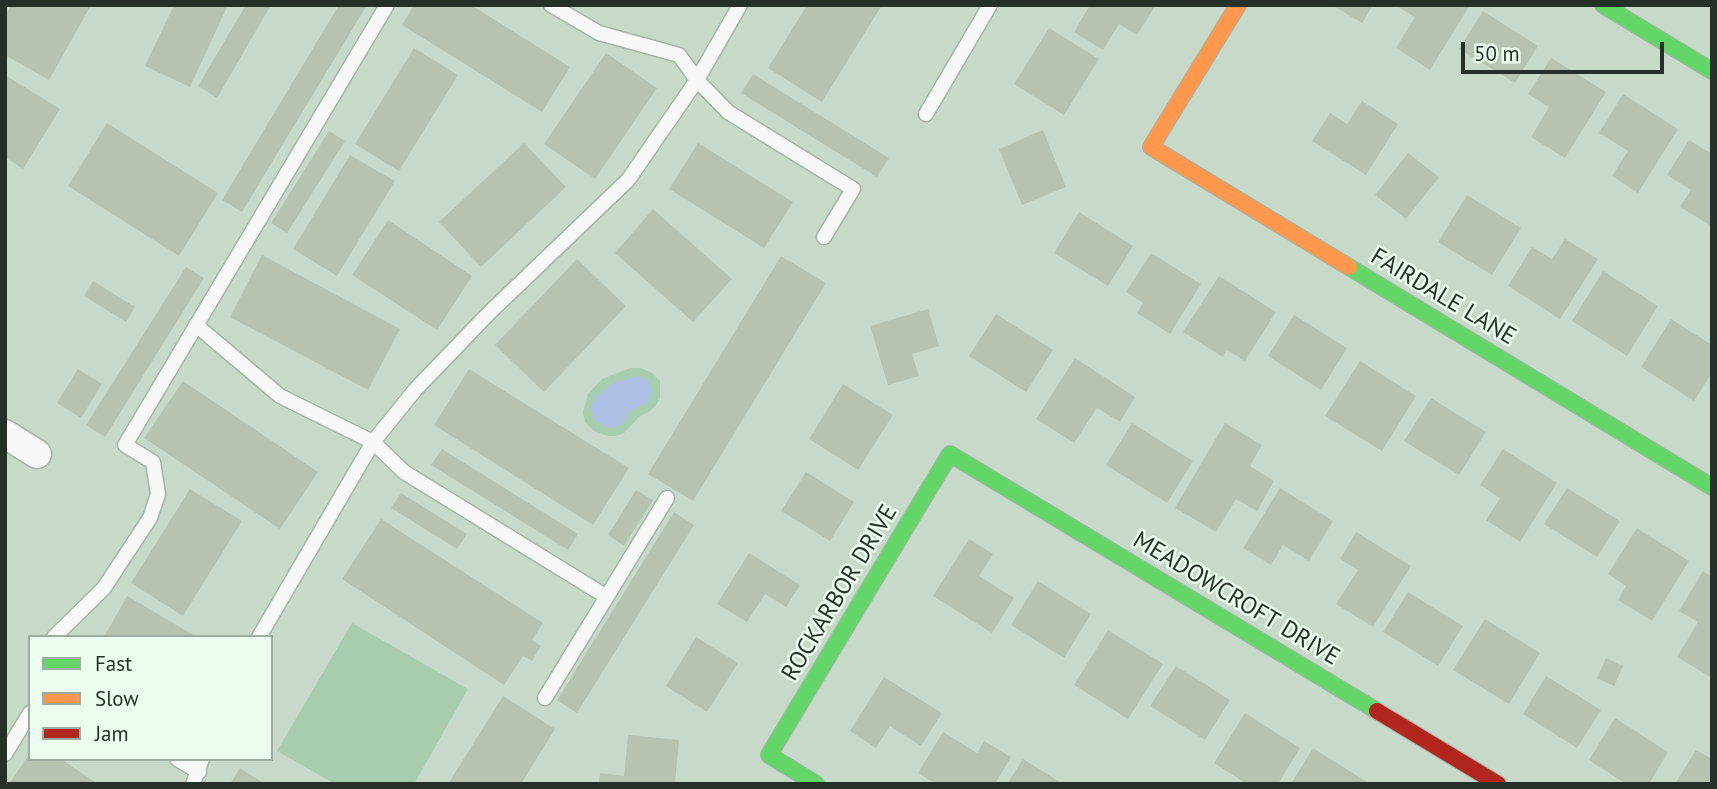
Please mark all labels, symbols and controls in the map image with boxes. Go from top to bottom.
scale bar [1465,28,1668,72]
text: 50 m [1474,40,1520,67]
street label: FAIRDALE LANE [1365,242,1521,352]
street label: ROCKARBOR DRIVE [776,500,904,686]
street label: MEADOWCROFT DRIVE [1128,526,1344,672]
legend [28,635,273,761]
text: Fast [95,650,132,677]
text: Slow [95,685,139,712]
text: Jam [95,720,129,747]

